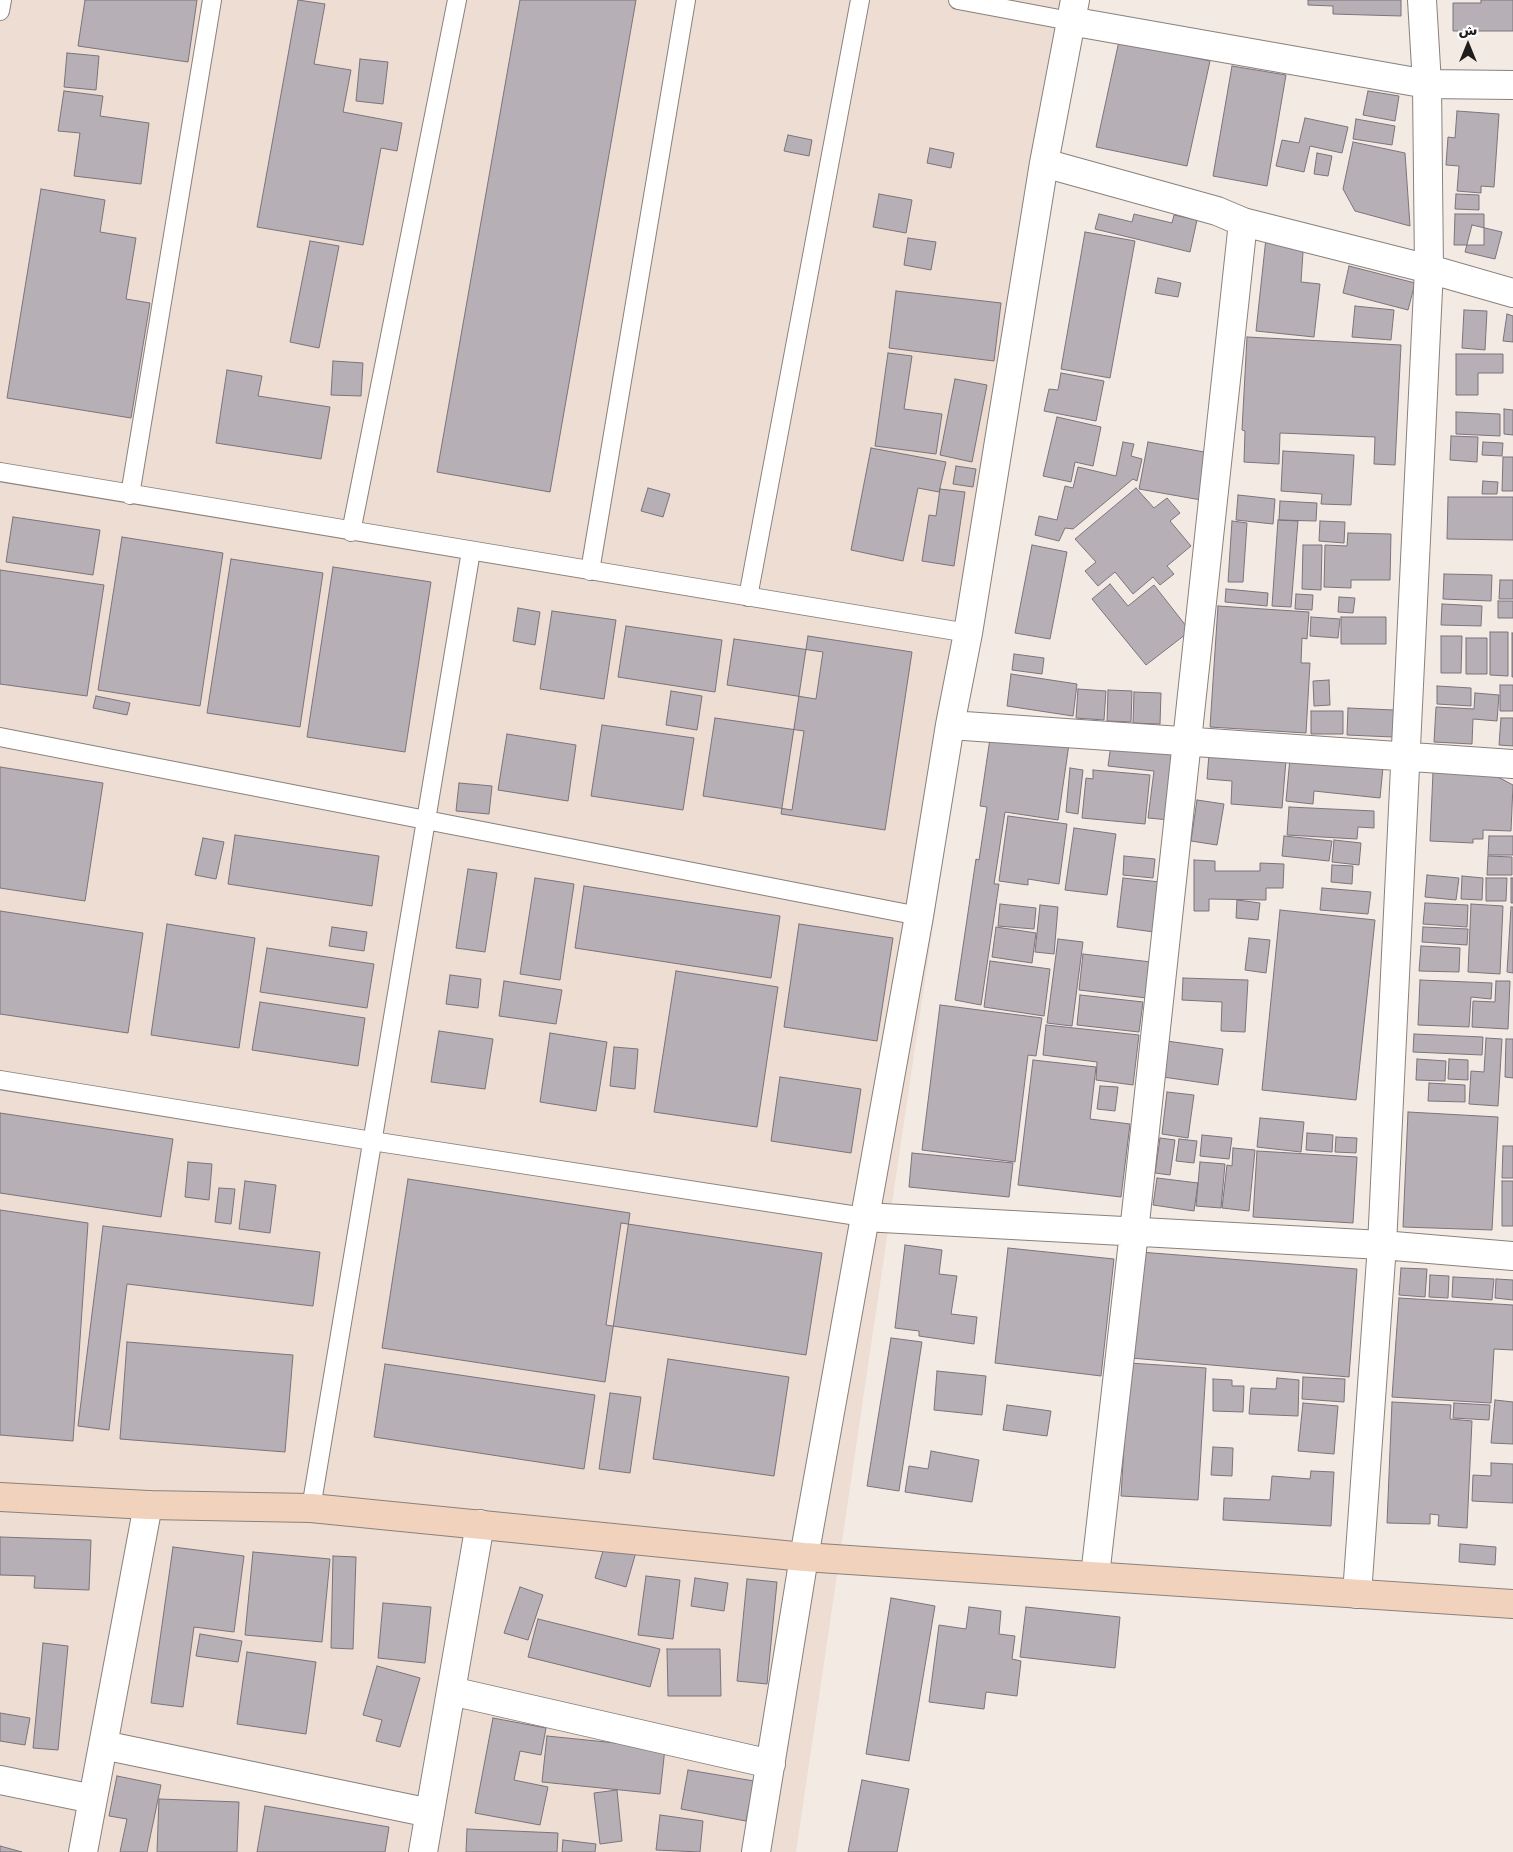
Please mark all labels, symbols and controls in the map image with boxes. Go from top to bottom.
north arrow [1443,20,1493,70]
text: ش [1458,22,1478,38]

